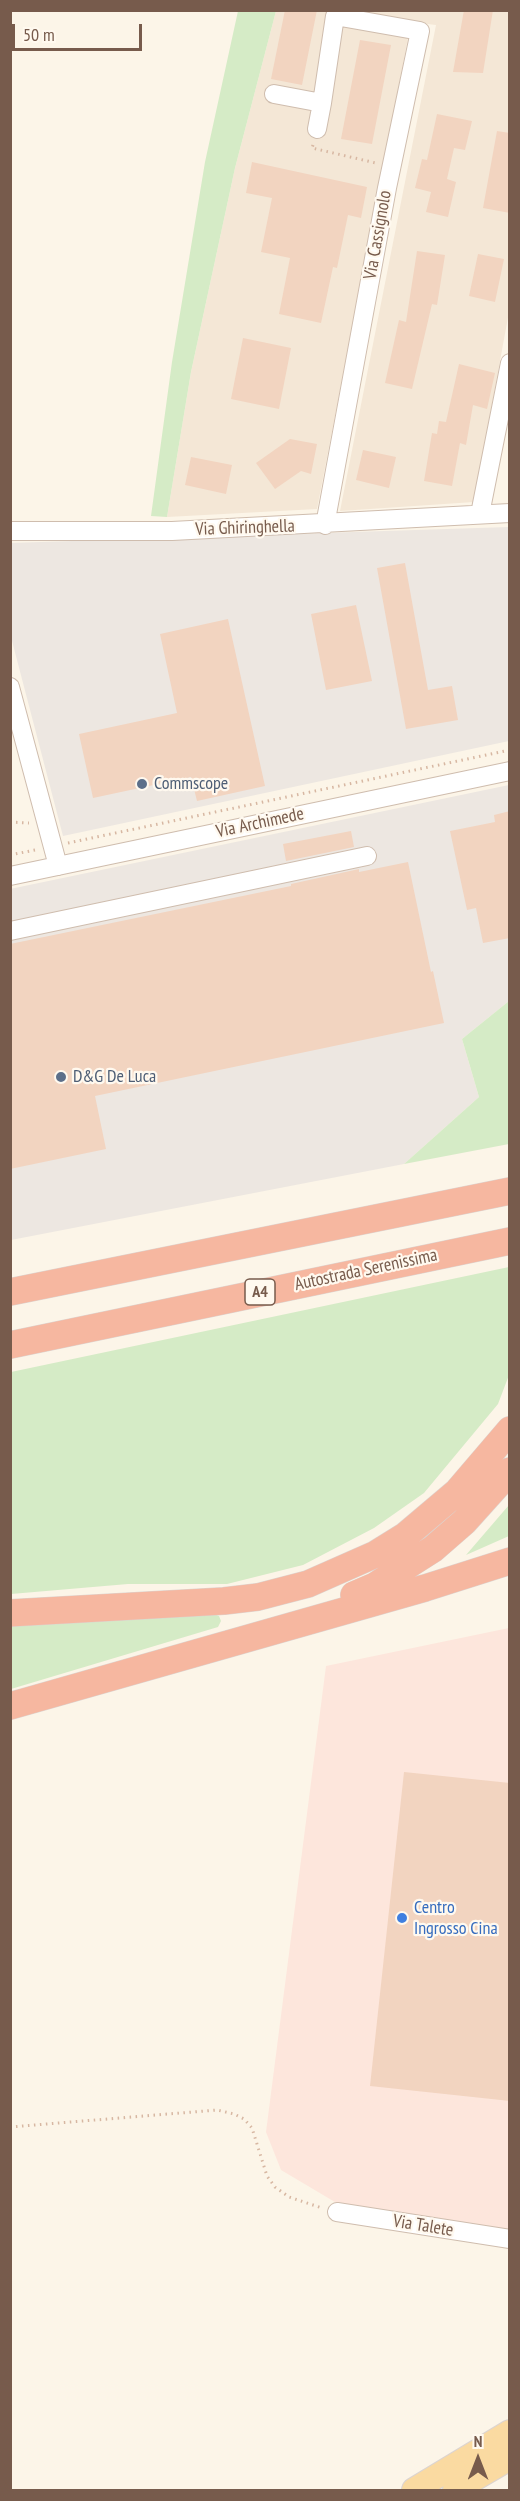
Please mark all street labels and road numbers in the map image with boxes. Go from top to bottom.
street label: Via Cassignolo [360,189,396,281]
street label: Via Ghiringhella [195,515,295,541]
street label: Via Archimede [214,803,306,843]
street label: Autostrada Serenissima [293,1244,439,1296]
road number: A4 [245,1279,275,1305]
street label: Via Talete [391,2211,455,2241]

